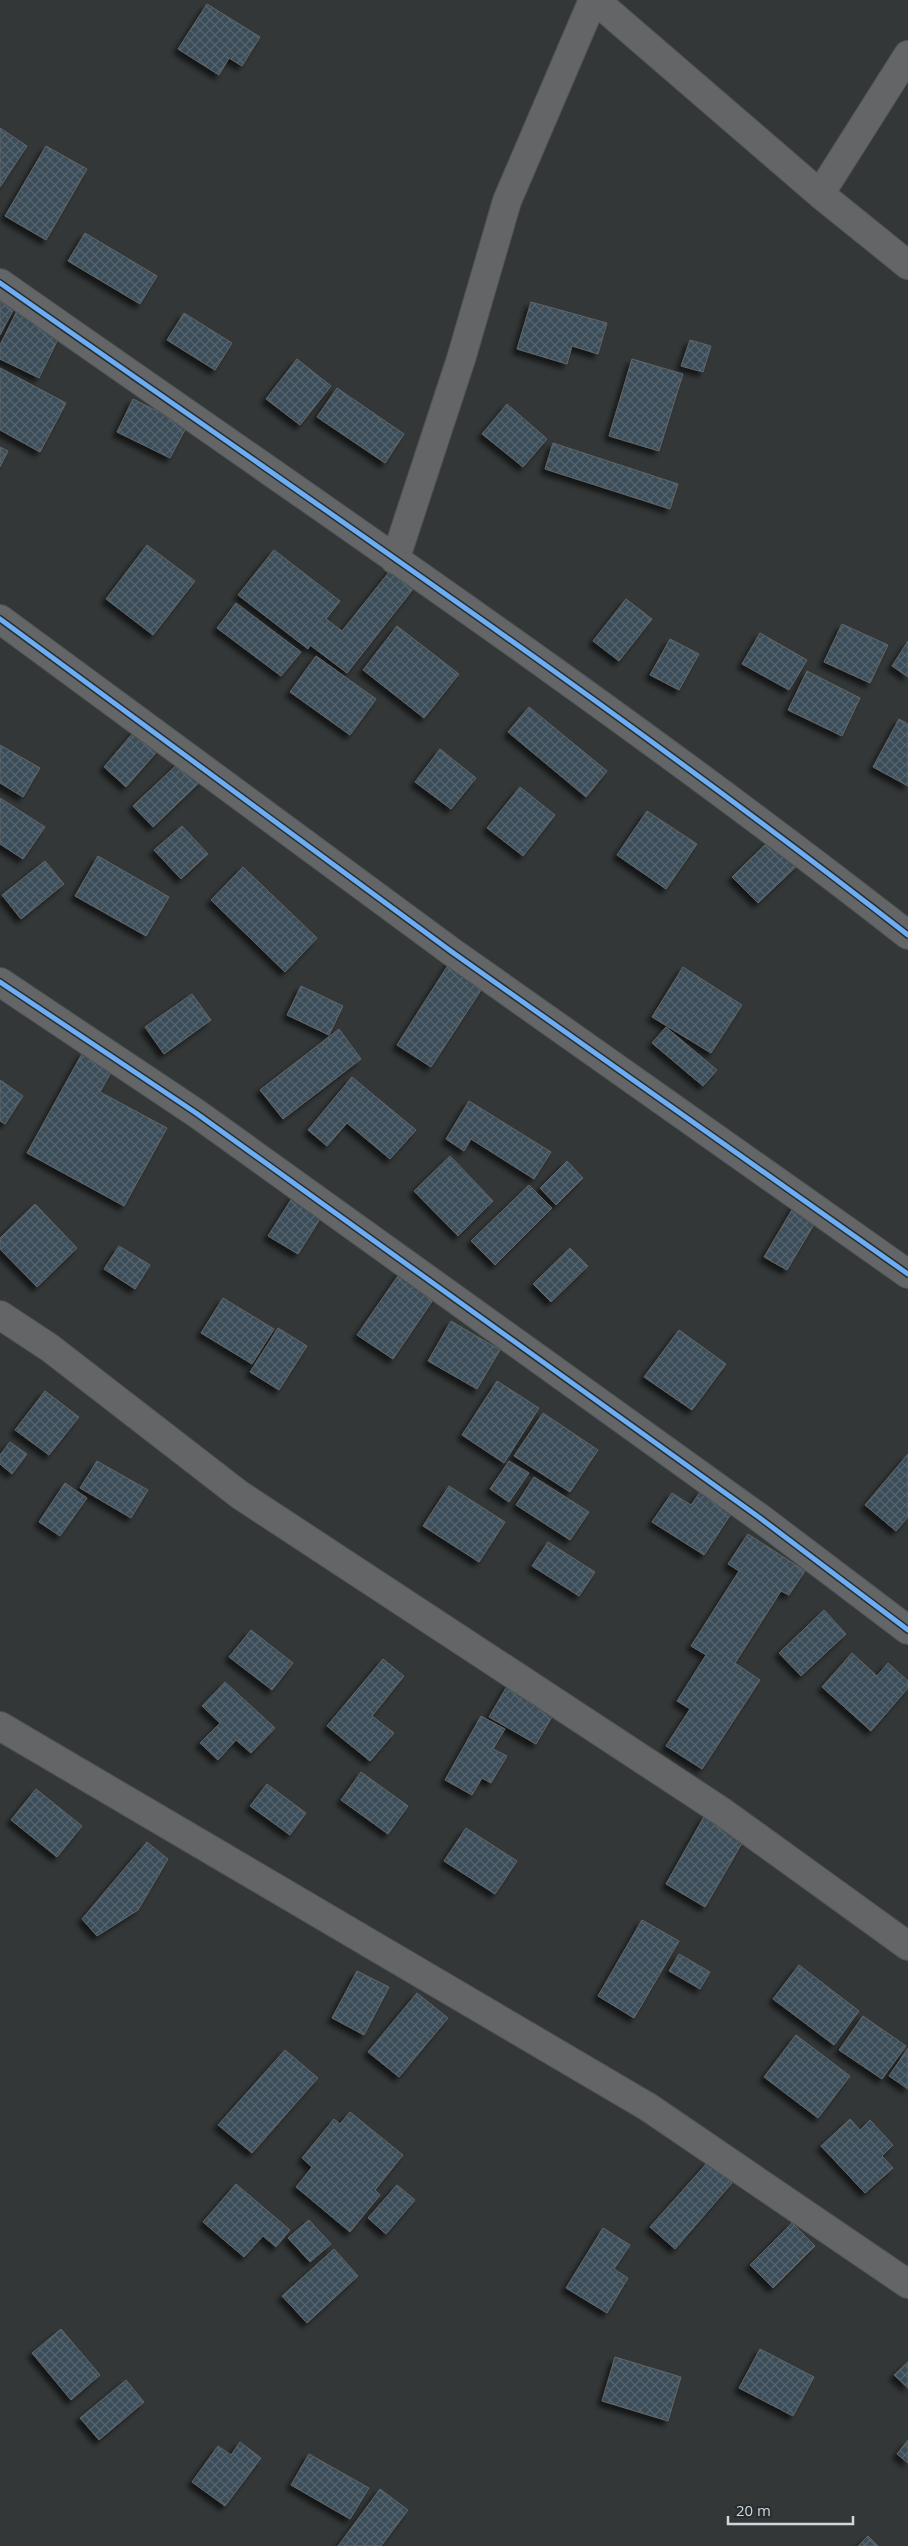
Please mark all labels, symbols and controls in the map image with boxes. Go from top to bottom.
scale bar [728,2494,853,2526]
text: 20 m [736,2500,771,2520]

